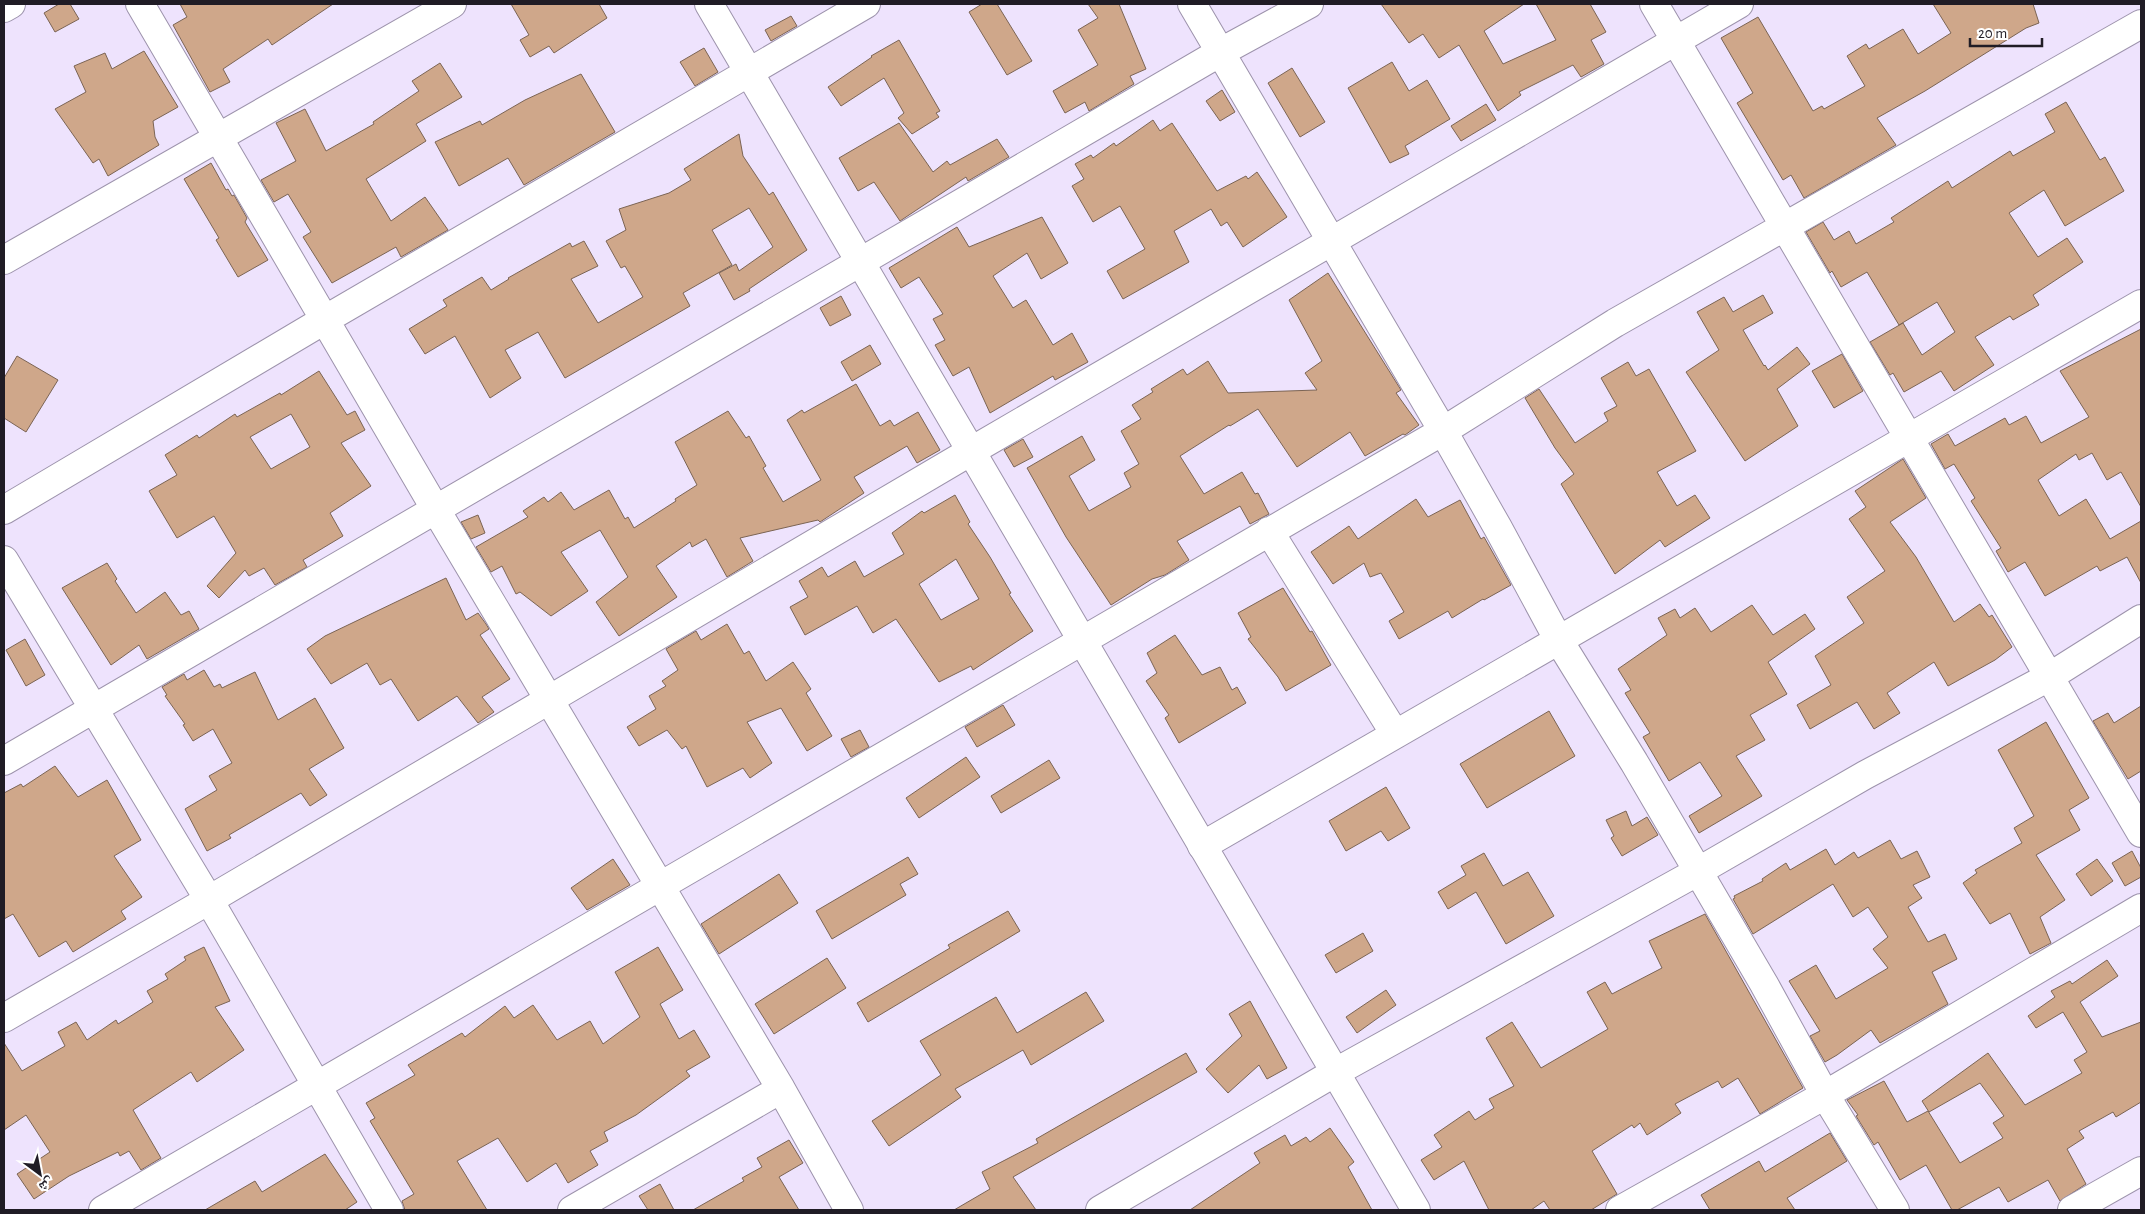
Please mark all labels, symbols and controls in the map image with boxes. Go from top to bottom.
scale bar [1970,15,2042,47]
text: 20 m [1978,26,2007,41]
north arrow [15,1149,65,1199]
text: ش [36,1173,56,1194]

